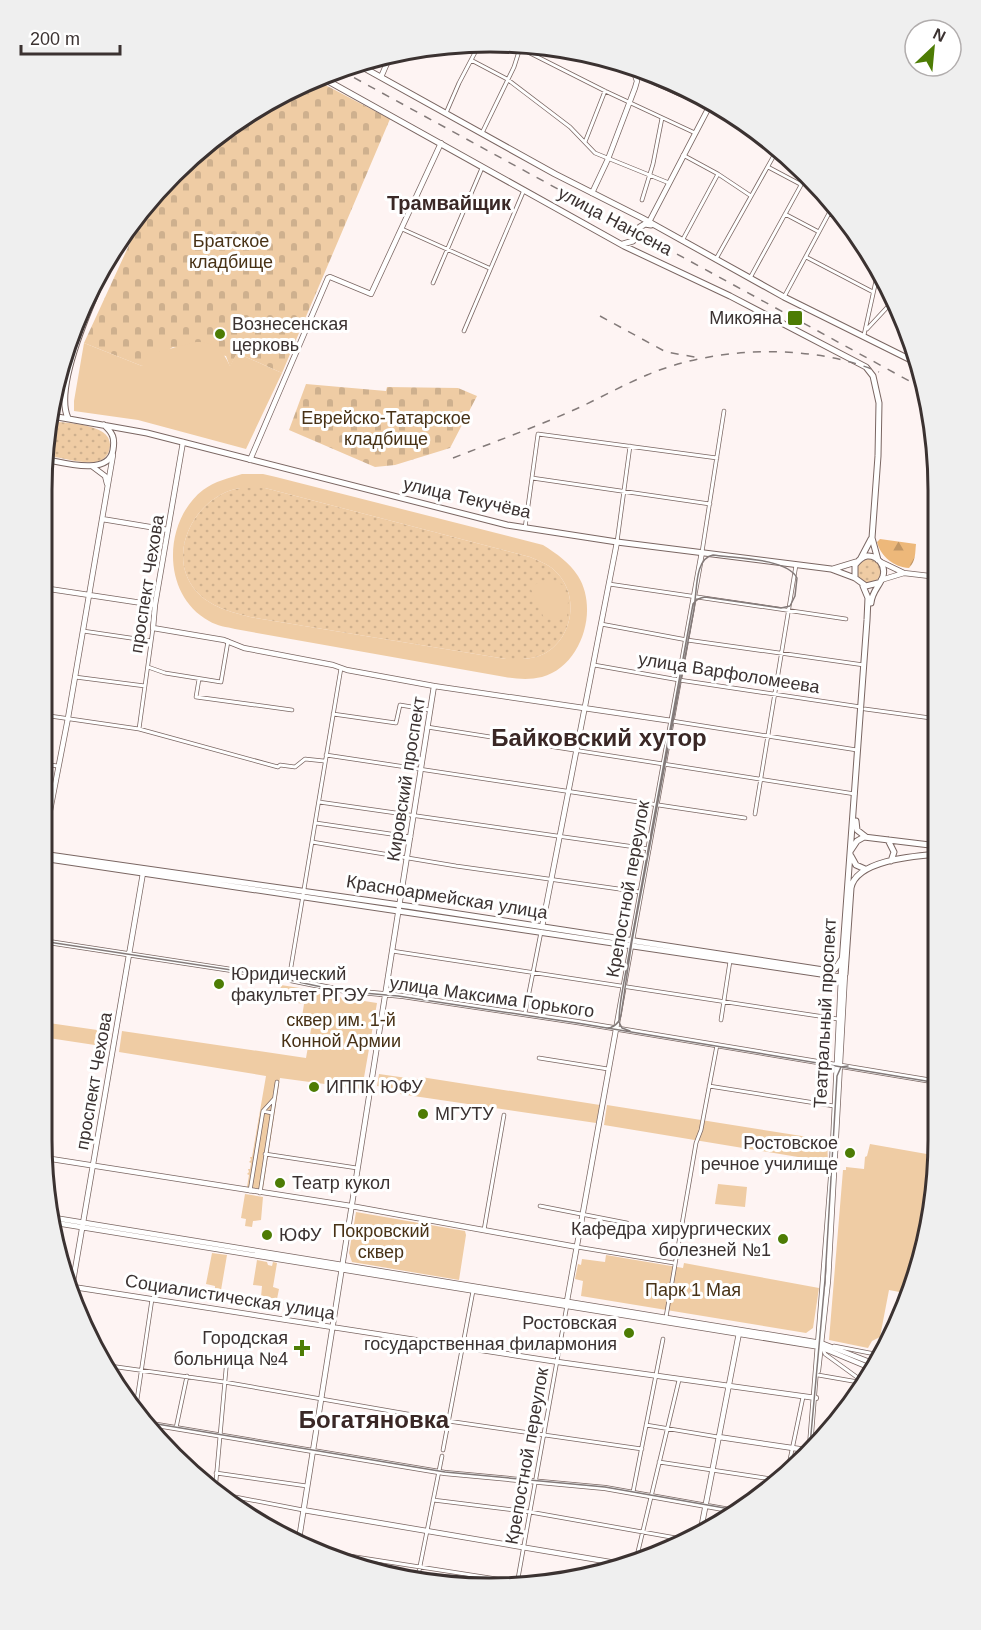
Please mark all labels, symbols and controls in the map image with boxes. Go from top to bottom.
scale bar [21,18,120,56]
north arrow [903,18,963,78]
text: N [930,25,948,45]
text: 200 m [30,29,80,49]
street label: улица Нансена [555,182,676,260]
district label: Трамвайщик [387,192,512,214]
park label: Братское кладбище [189,231,273,272]
place label: Микояна [709,308,783,328]
marker: Микояна [786,309,804,327]
place label: Вознесенская церковь [232,314,348,355]
marker: Вознесенская церковь [213,327,227,341]
park label: Еврейско-Татарское кладбище [301,408,471,449]
street label: улица Текучёва [401,474,534,523]
street label: проспект Чехова [126,512,168,655]
street label: улица Варфоломеева [637,649,822,697]
street label: Кировский проспект [383,695,429,863]
district label: Байковский хутор [491,724,707,751]
street label: Крепостной переулок [603,799,653,979]
street label: Красноармейская улица [345,871,550,923]
street label: Театральный проспект [810,917,840,1109]
place label: Юридический факультет РГЭУ [231,964,368,1005]
street label: улица Максима Горького [388,973,596,1021]
marker: Юридический факультет РГЭУ [212,977,226,991]
street label: проспект Чехова [72,1010,116,1151]
park label: сквер им. 1-й Конной Армии [281,1010,401,1051]
place label: ИППК ЮФУ [326,1077,423,1097]
marker: ИППК ЮФУ [307,1080,321,1094]
place label: МГУТУ [435,1104,494,1124]
marker: МГУТУ [416,1107,430,1121]
place label: Ростовское речное училище [701,1133,838,1174]
marker: Ростовское речное училище [843,1146,857,1160]
place label: Театр кукол [292,1173,390,1193]
marker: Театр кукол [273,1176,287,1190]
place label: Кафедра хирургических болезней №1 [571,1219,771,1260]
park label: Покровский сквер [332,1221,430,1262]
place label: ЮФУ [279,1225,322,1245]
marker: ЮФУ [260,1228,274,1242]
marker: Кафедра хирургических болезней №1 [776,1232,790,1246]
street label: Социалистическая улица [124,1271,337,1324]
park label: Парк 1 Мая [645,1280,741,1300]
place label: Ростовская государственная филармония [364,1313,617,1354]
marker: Ростовская государственная филармония [622,1326,636,1340]
place label: Городская больница №4 [174,1328,288,1369]
marker: Городская больница №4 [293,1339,311,1357]
street label: Крепостной переулок [502,1366,552,1546]
district label: Богатяновка [299,1406,450,1433]

